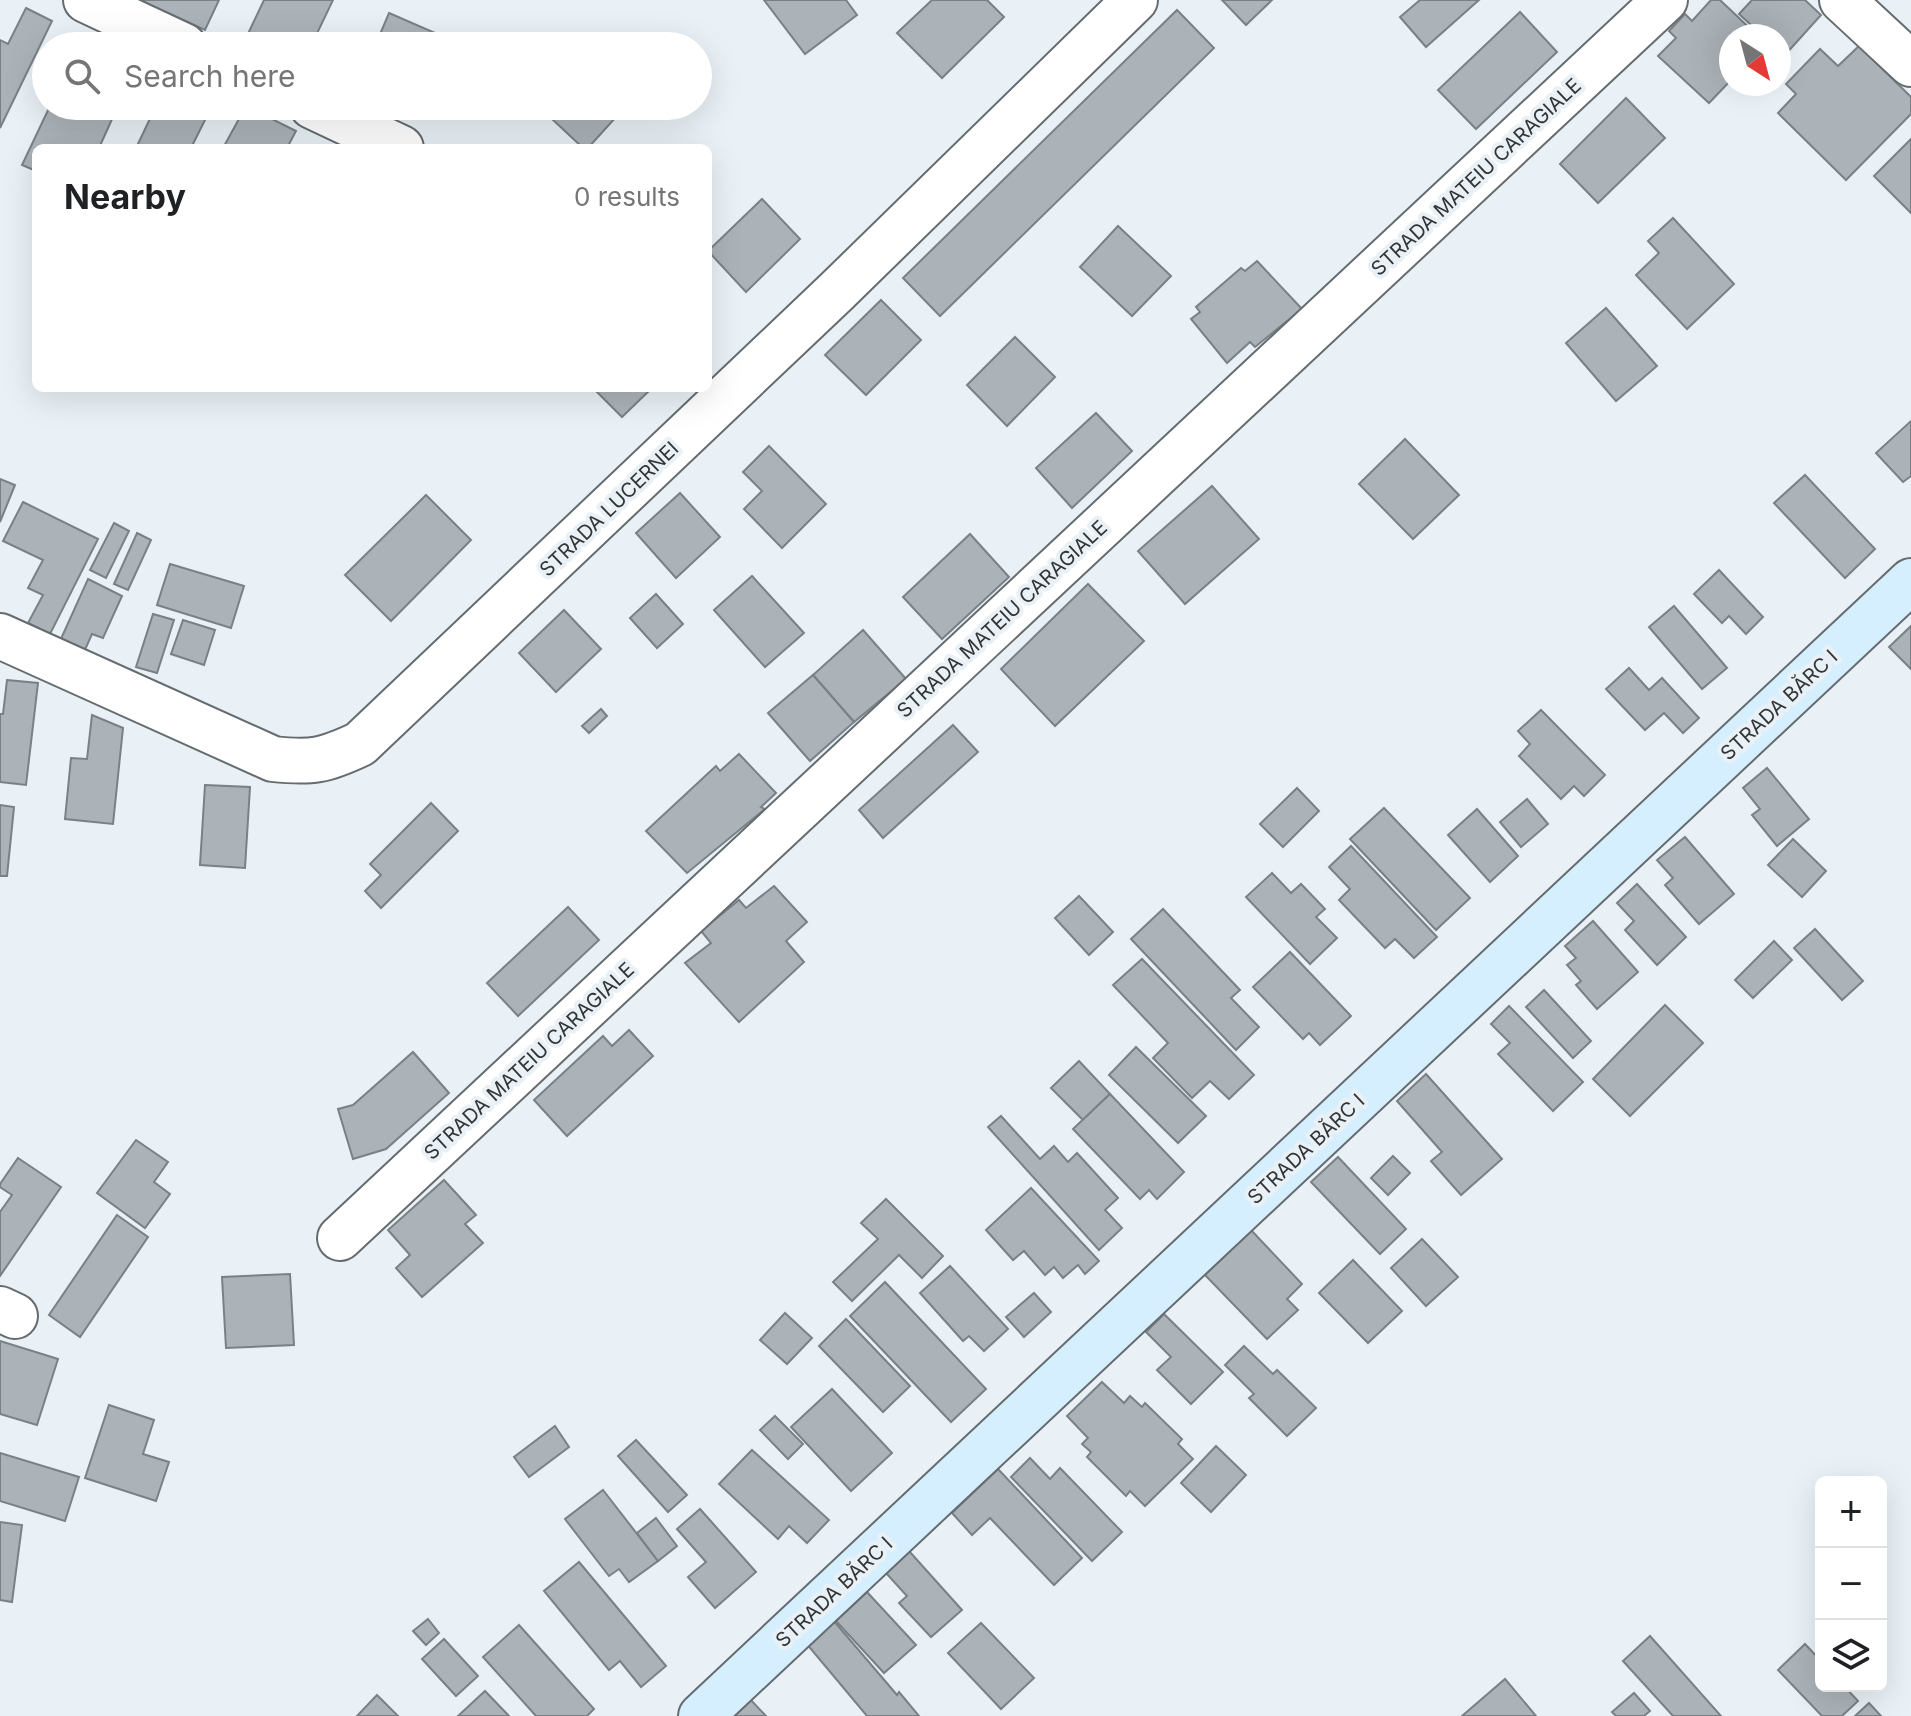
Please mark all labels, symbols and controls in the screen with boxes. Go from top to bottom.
north arrow [1719,24,1791,96]
search box [32,32,712,120]
icon: search [60,54,104,98]
text: Search here [124,58,296,94]
street label: STRADA MATEIU CARAGIALE [1366,73,1586,281]
text: Nearby [64,176,186,217]
text: 0 results [574,181,680,212]
street label: STRADA LUCERNEI [535,437,683,581]
street label: STRADA MATEIU CARAGIALE [892,515,1112,723]
street label: STRADA BĂRC I [1715,644,1842,765]
street label: STRADA MATEIU CARAGIALE [419,957,639,1165]
street label: STRADA BĂRC I [1242,1088,1369,1209]
map controls [1815,1476,1887,1692]
button: + [1815,1476,1887,1548]
street label: STRADA BĂRC I [770,1531,897,1652]
button: − [1815,1548,1887,1620]
button: layers [1815,1620,1887,1692]

